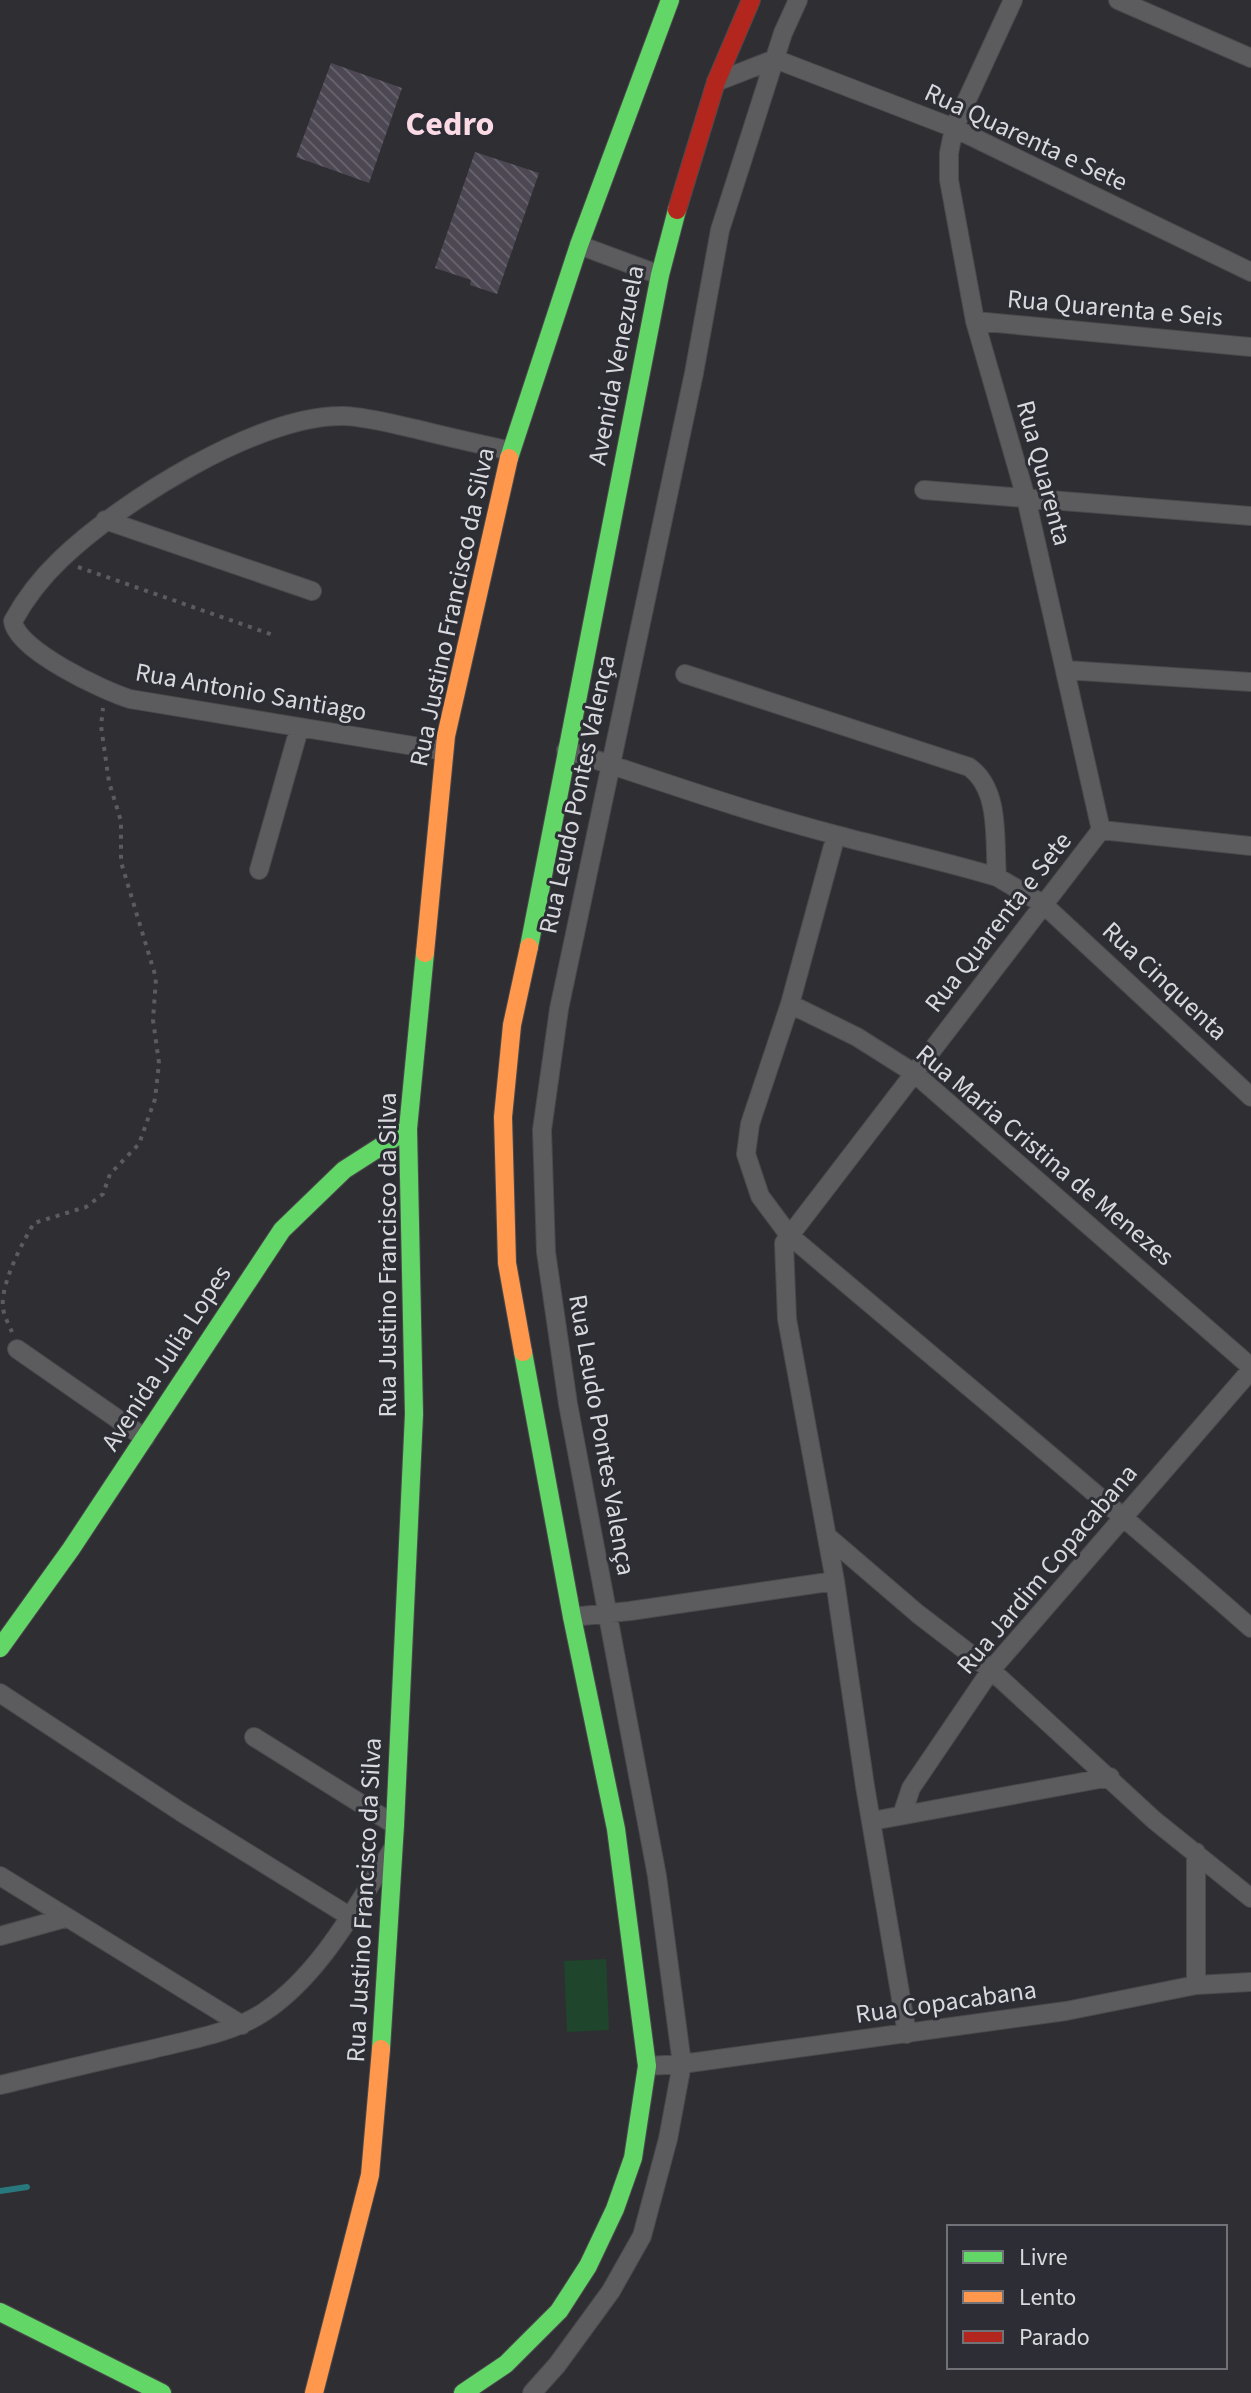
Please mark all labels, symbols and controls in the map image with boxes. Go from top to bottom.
street label: Rua Quarenta e Sete [918,74,1134,200]
district label: Cedro [406,100,494,149]
street label: Avenida Venezuela [578,262,654,468]
street label: Rua Quarenta e Seis [1006,280,1224,336]
street label: Rua Quarenta [1007,396,1081,550]
street label: Rua Justino Francisco da Silva [400,444,504,770]
street label: Rua Leudo Pontes Valença [529,651,625,937]
street label: Rua Antonio Santiago [132,653,370,731]
street label: Rua Quarenta e Sete [916,824,1080,1020]
street label: Rua Cinquenta [1094,913,1236,1049]
street label: Rua Maria Cristina de Menezes [908,1036,1182,1274]
street label: Rua Justino Francisco da Silva [369,1092,406,1418]
street label: Avenida Julia Lopes [92,1258,240,1458]
street label: Rua Leudo Pontes Valença [559,1292,645,1578]
street label: Rua Jardim Copacabana [948,1456,1146,1682]
street label: Rua Justino Francisco da Silva [337,1737,391,2063]
street label: Rua Copacabana [853,1971,1039,2033]
legend [947,2225,1227,2369]
text: Livre [1019,2240,1068,2275]
text: Lento [1019,2280,1076,2315]
text: Parado [1019,2320,1090,2355]

